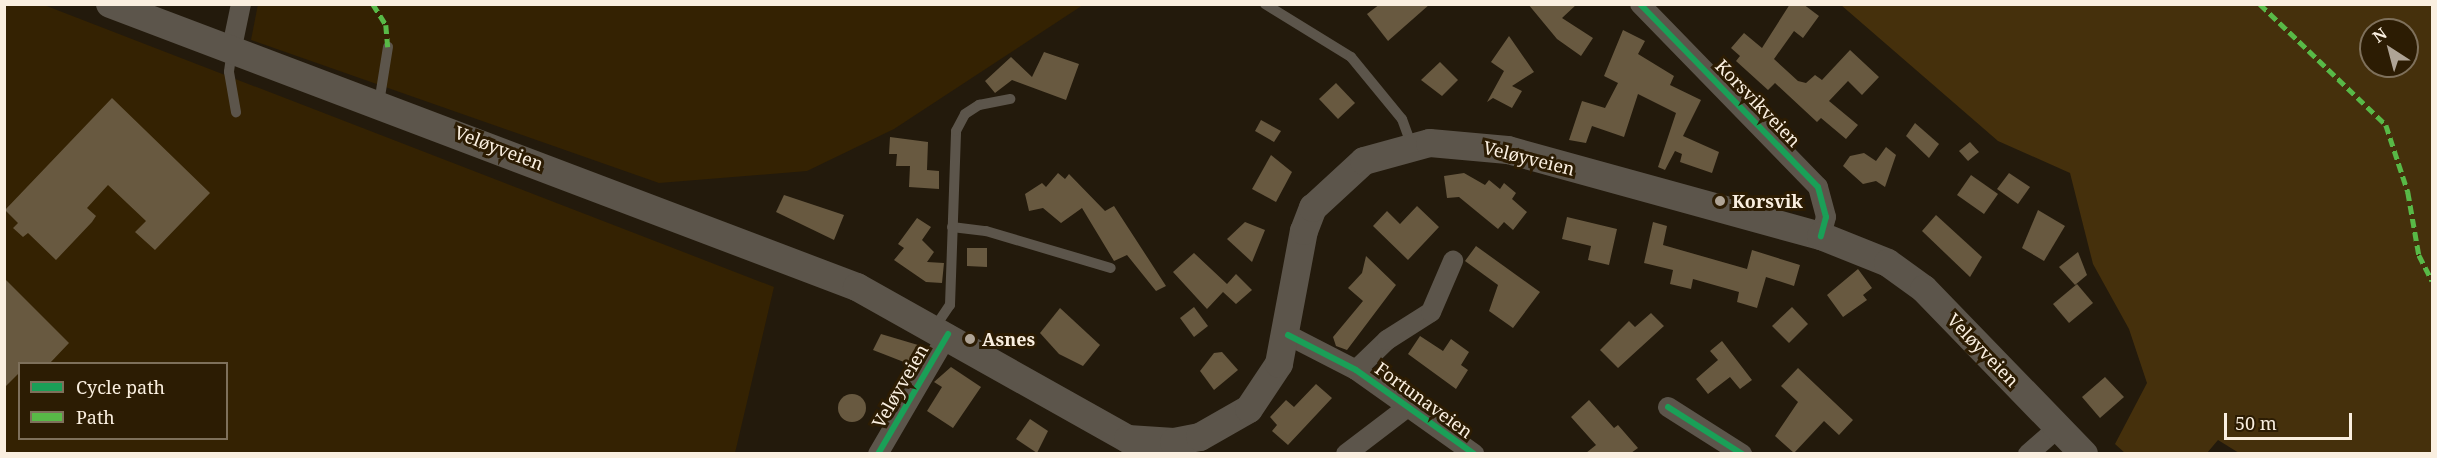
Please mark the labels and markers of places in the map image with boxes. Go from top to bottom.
place label: Korsvik [1732,190,1803,212]
marker: Korsvik [1713,194,1727,208]
place label: Asnes [982,328,1035,350]
marker: Asnes [963,332,977,346]

